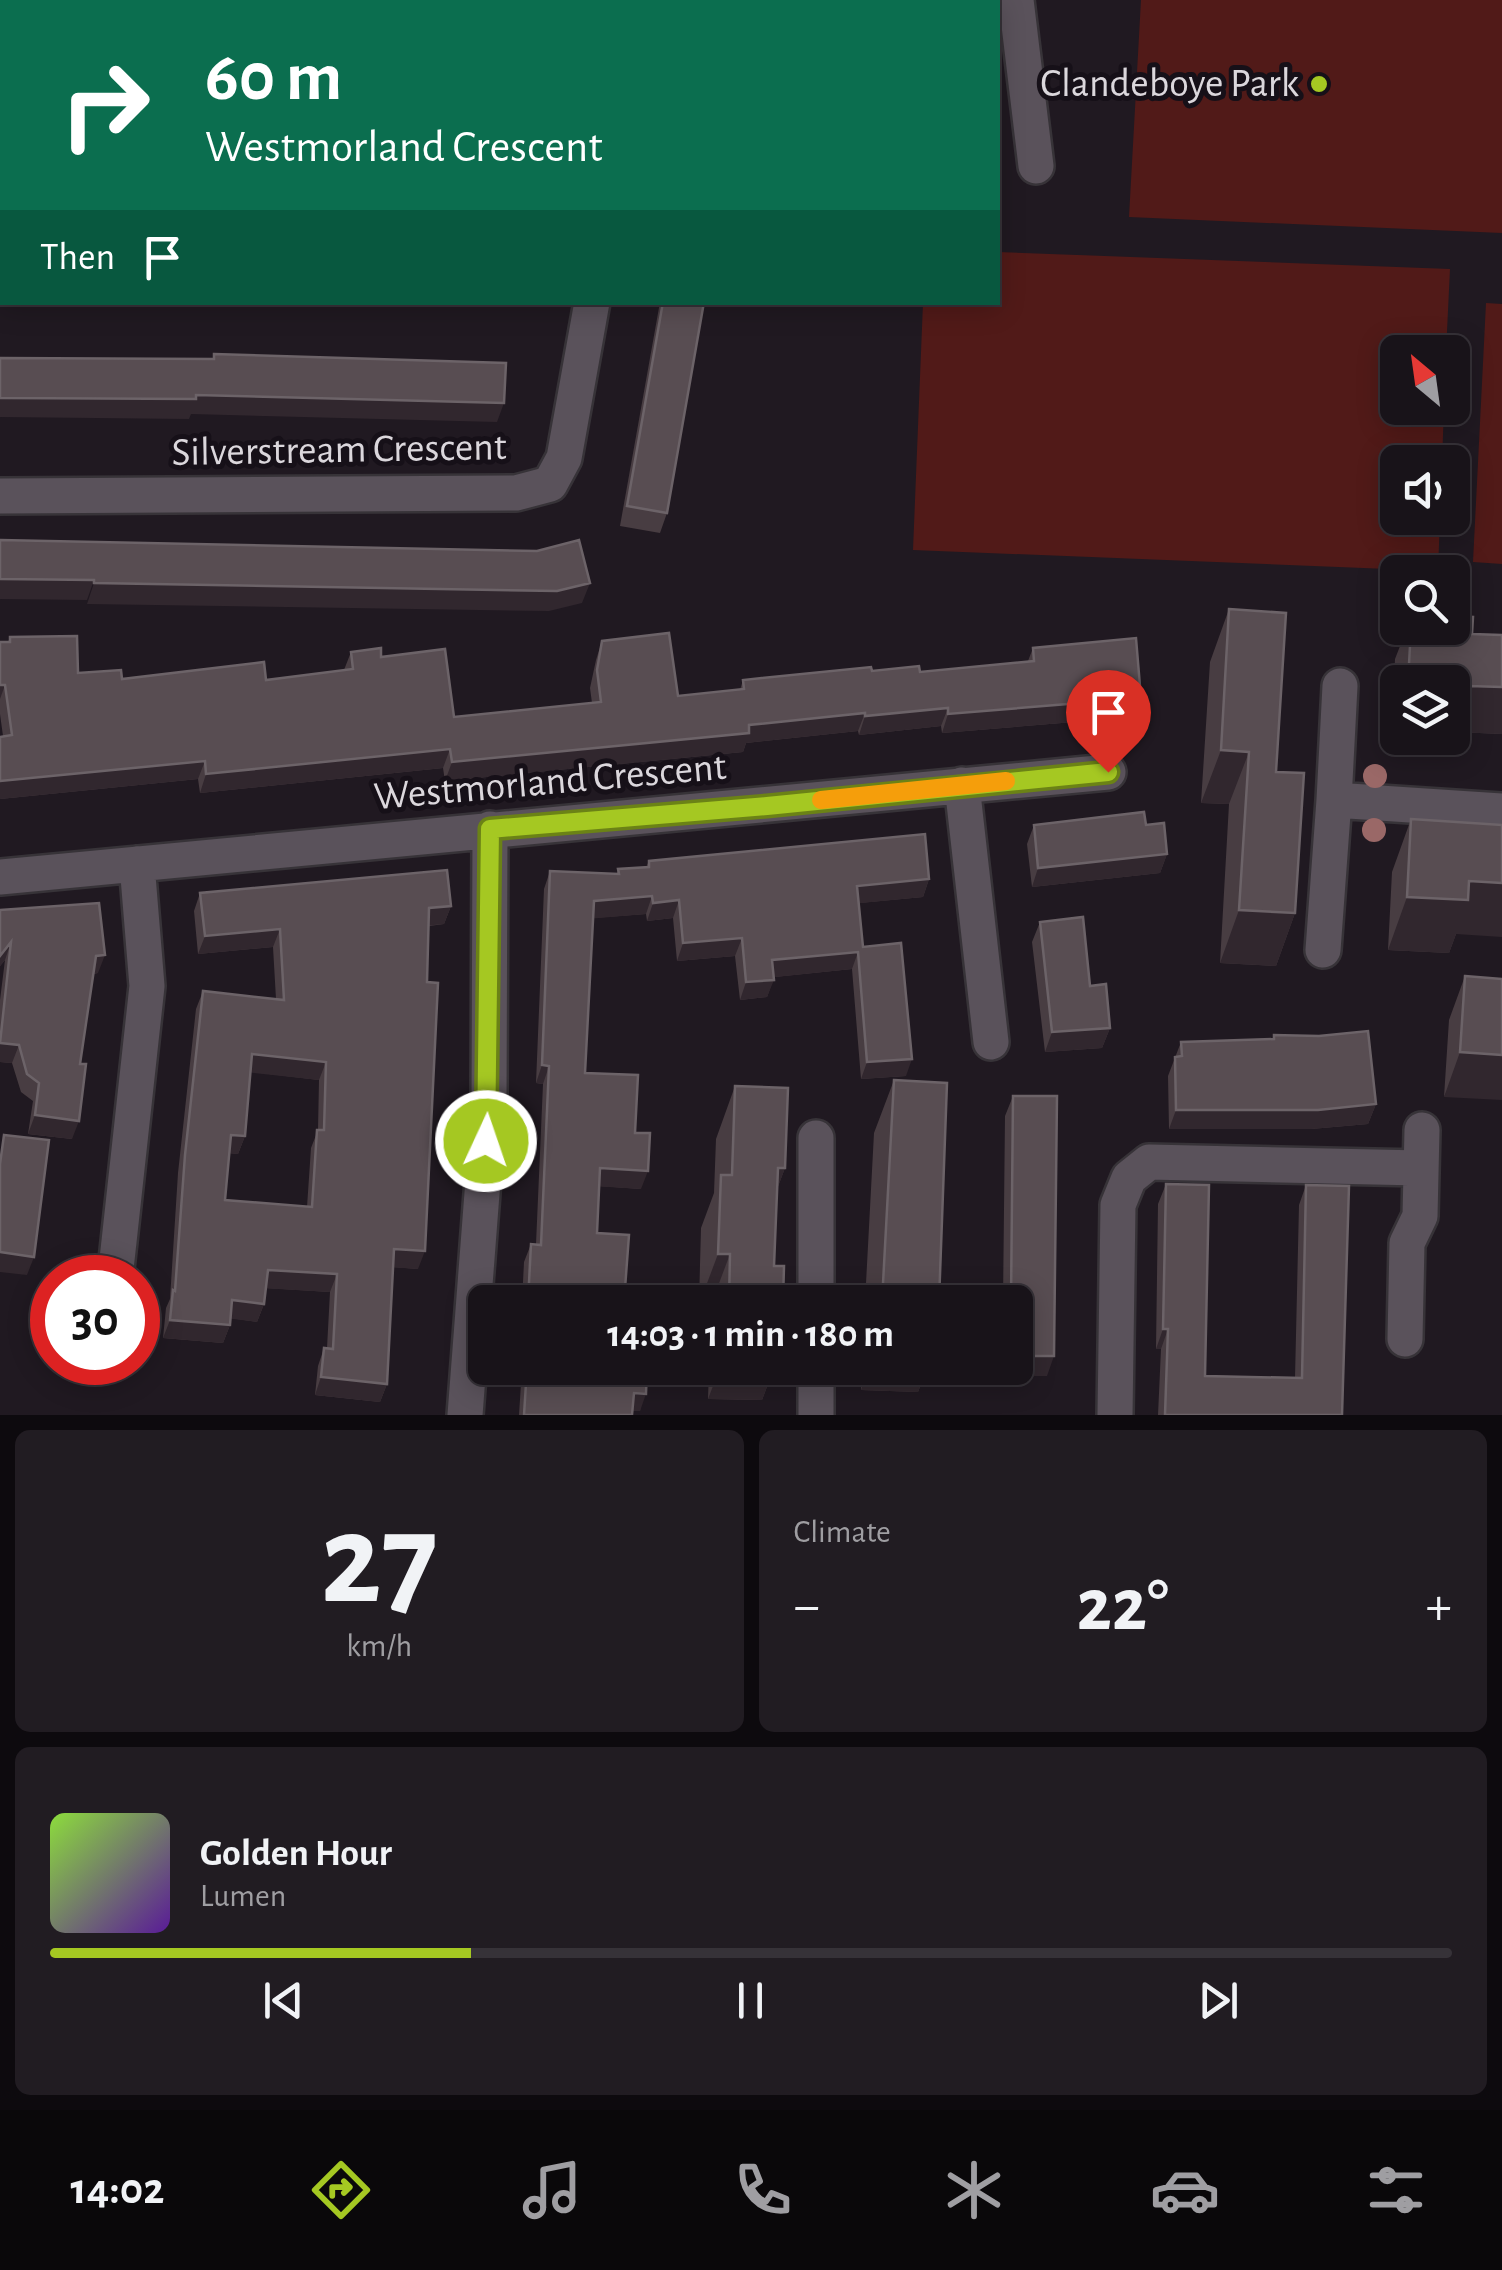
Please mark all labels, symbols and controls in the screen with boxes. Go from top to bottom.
icon: right [40,40,170,170]
text: 60 m [205,43,342,113]
place label: Clandeboye Park [1040,64,1299,104]
marker: Clandeboye Park [1308,73,1330,95]
text: Westmorland Crescent [205,125,603,170]
icon: arrive [135,230,190,285]
text: Then [40,239,115,277]
north arrow [1380,335,1470,425]
map controls [1380,335,1470,755]
street label: Silverstream Crescent [171,427,507,473]
button: sound [1380,445,1470,535]
button: search [1380,555,1470,645]
button: layers [1380,665,1470,755]
pin [1066,670,1151,773]
icon: arrive [1081,685,1136,740]
street label: Westmorland Crescent [372,747,728,817]
position arrow [434,1089,538,1193]
speed limit sign: 30 [30,1255,160,1385]
text: 14:03 · 1 min · 180 m [607,1316,894,1354]
text: 27 [321,1497,438,1627]
text: Climate [794,1516,891,1548]
text: 22° [1076,1569,1169,1644]
text: − [794,1579,820,1634]
text: + [1426,1579,1452,1634]
text: km/h [346,1630,412,1662]
text: Golden Hour [200,1835,392,1873]
text: Lumen [200,1880,286,1912]
icon: previous [256,1973,311,2028]
icon: pause [723,1973,778,2028]
icon: next [1191,1973,1246,2028]
icon: directions [306,2155,376,2225]
icon: music [517,2155,587,2225]
icon: phone [728,2155,798,2225]
icon: climate [939,2155,1009,2225]
icon: car [1150,2155,1220,2225]
icon: filters [1361,2155,1431,2225]
text: 14:02 [71,2167,164,2212]

